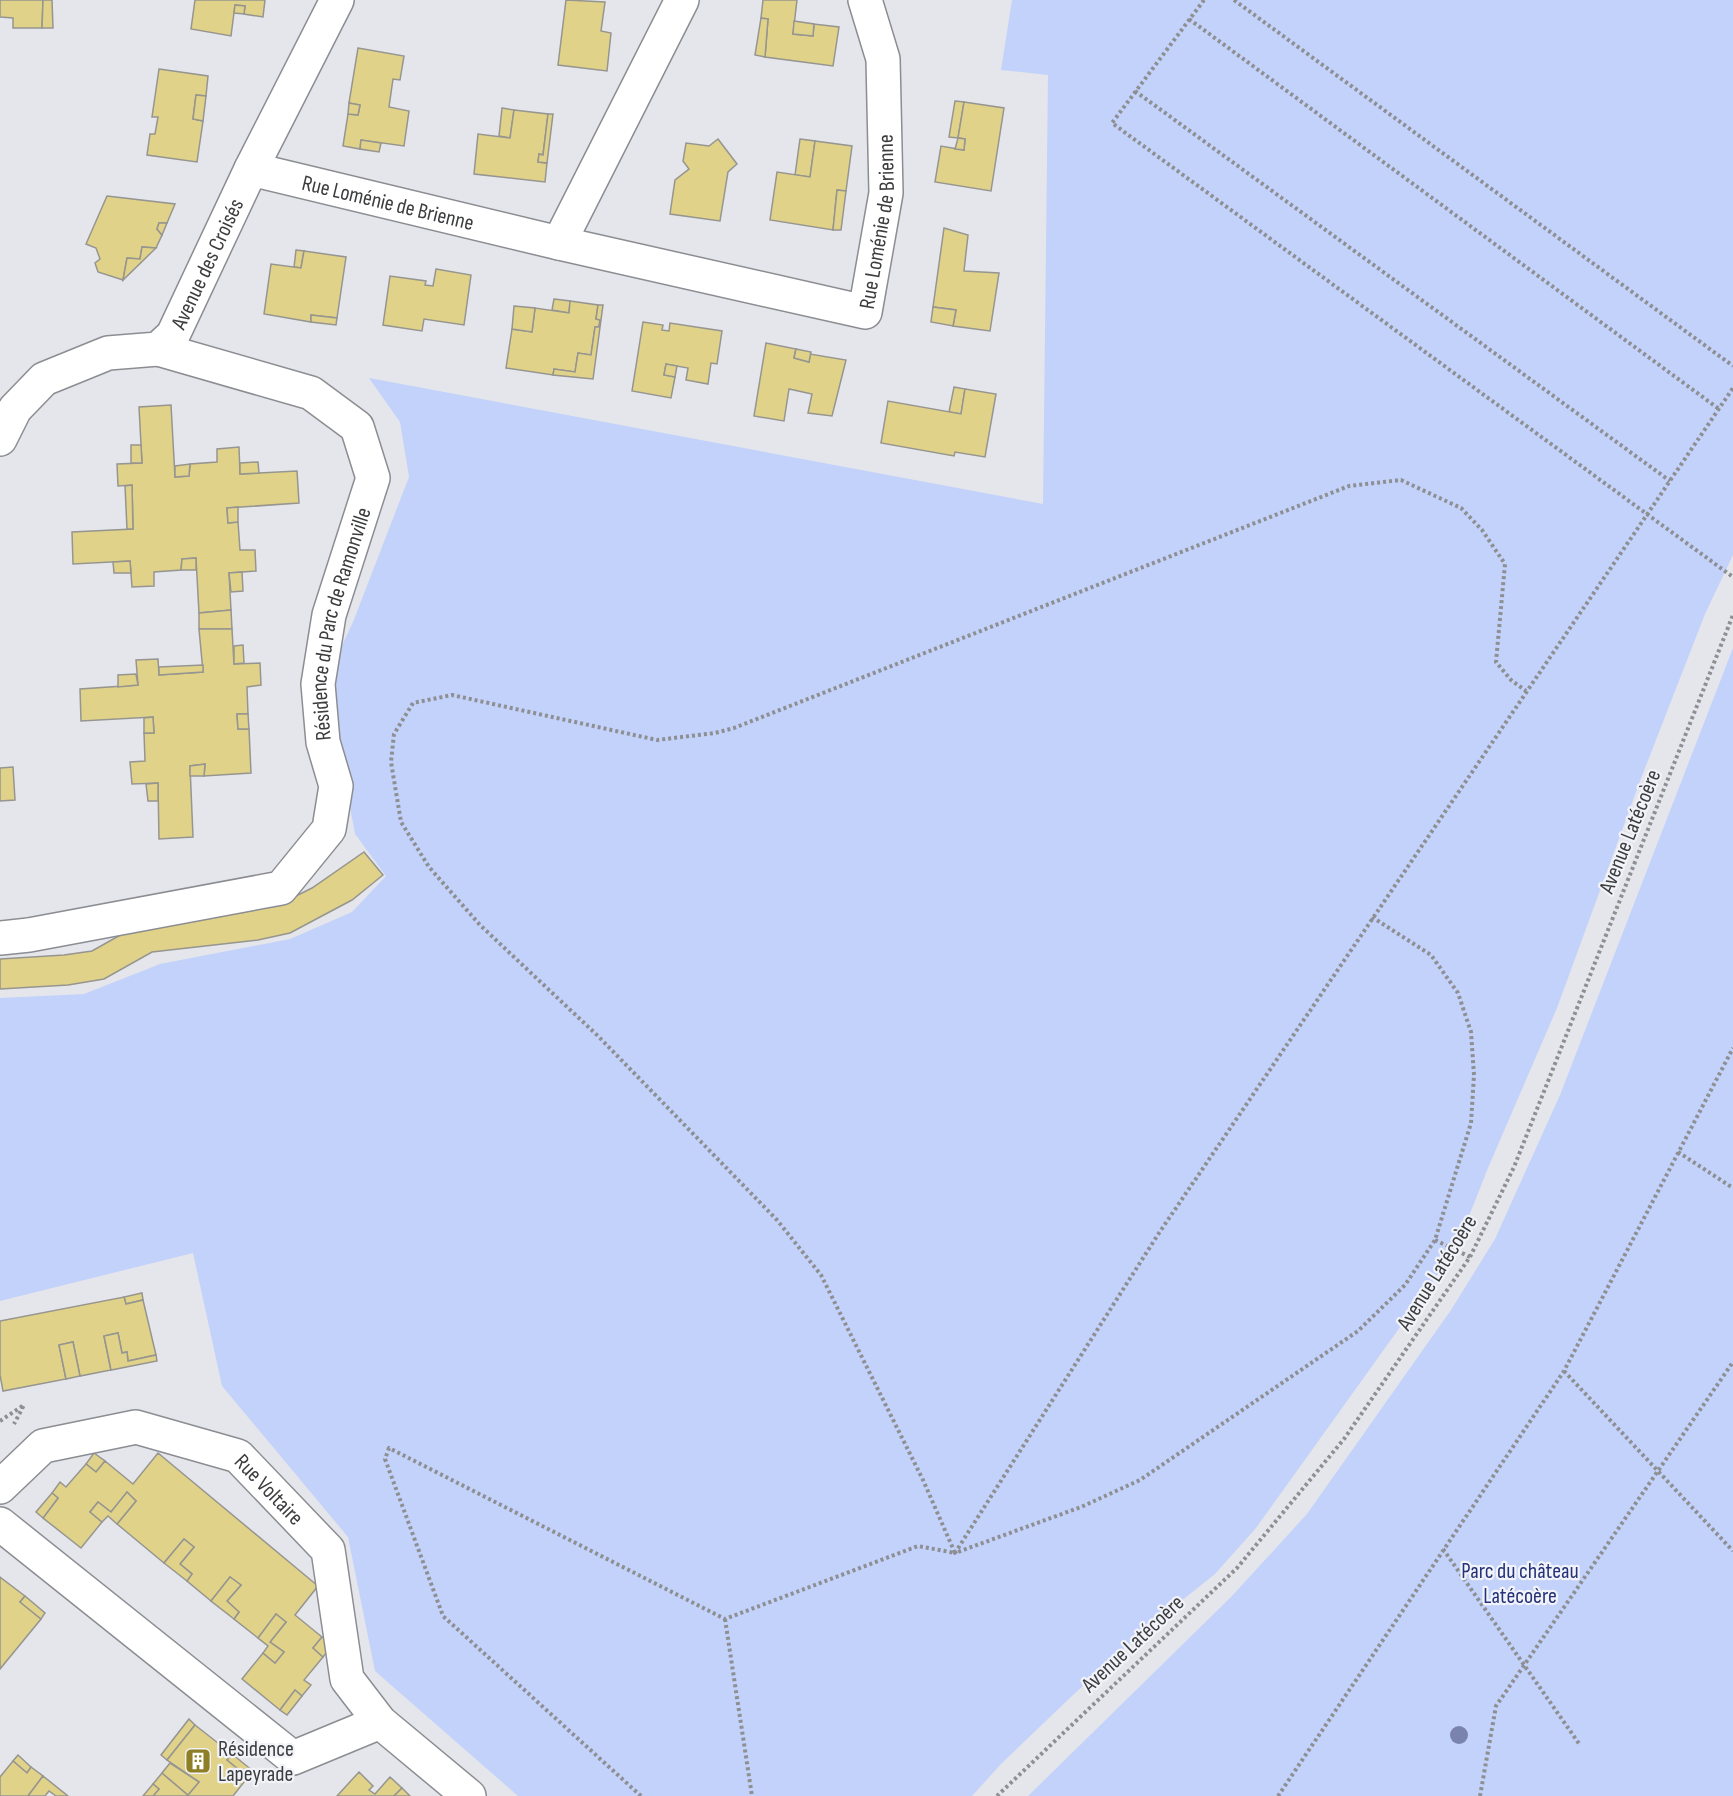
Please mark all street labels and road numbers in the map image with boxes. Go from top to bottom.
street label: Rue Loménie de Brienne [854,134,901,311]
street label: Rue Loménie de Brienne [299,170,476,237]
street label: Avenue des Croisés [165,194,250,335]
street label: Résidence du Parc de Ramonville [306,504,378,742]
street label: Avenue Latécoère [1593,766,1667,898]
street label: Avenue Latécoère [1391,1210,1483,1336]
street label: Rue Voltaire [228,1449,309,1531]
street label: Avenue Latécoère [1075,1590,1190,1699]

